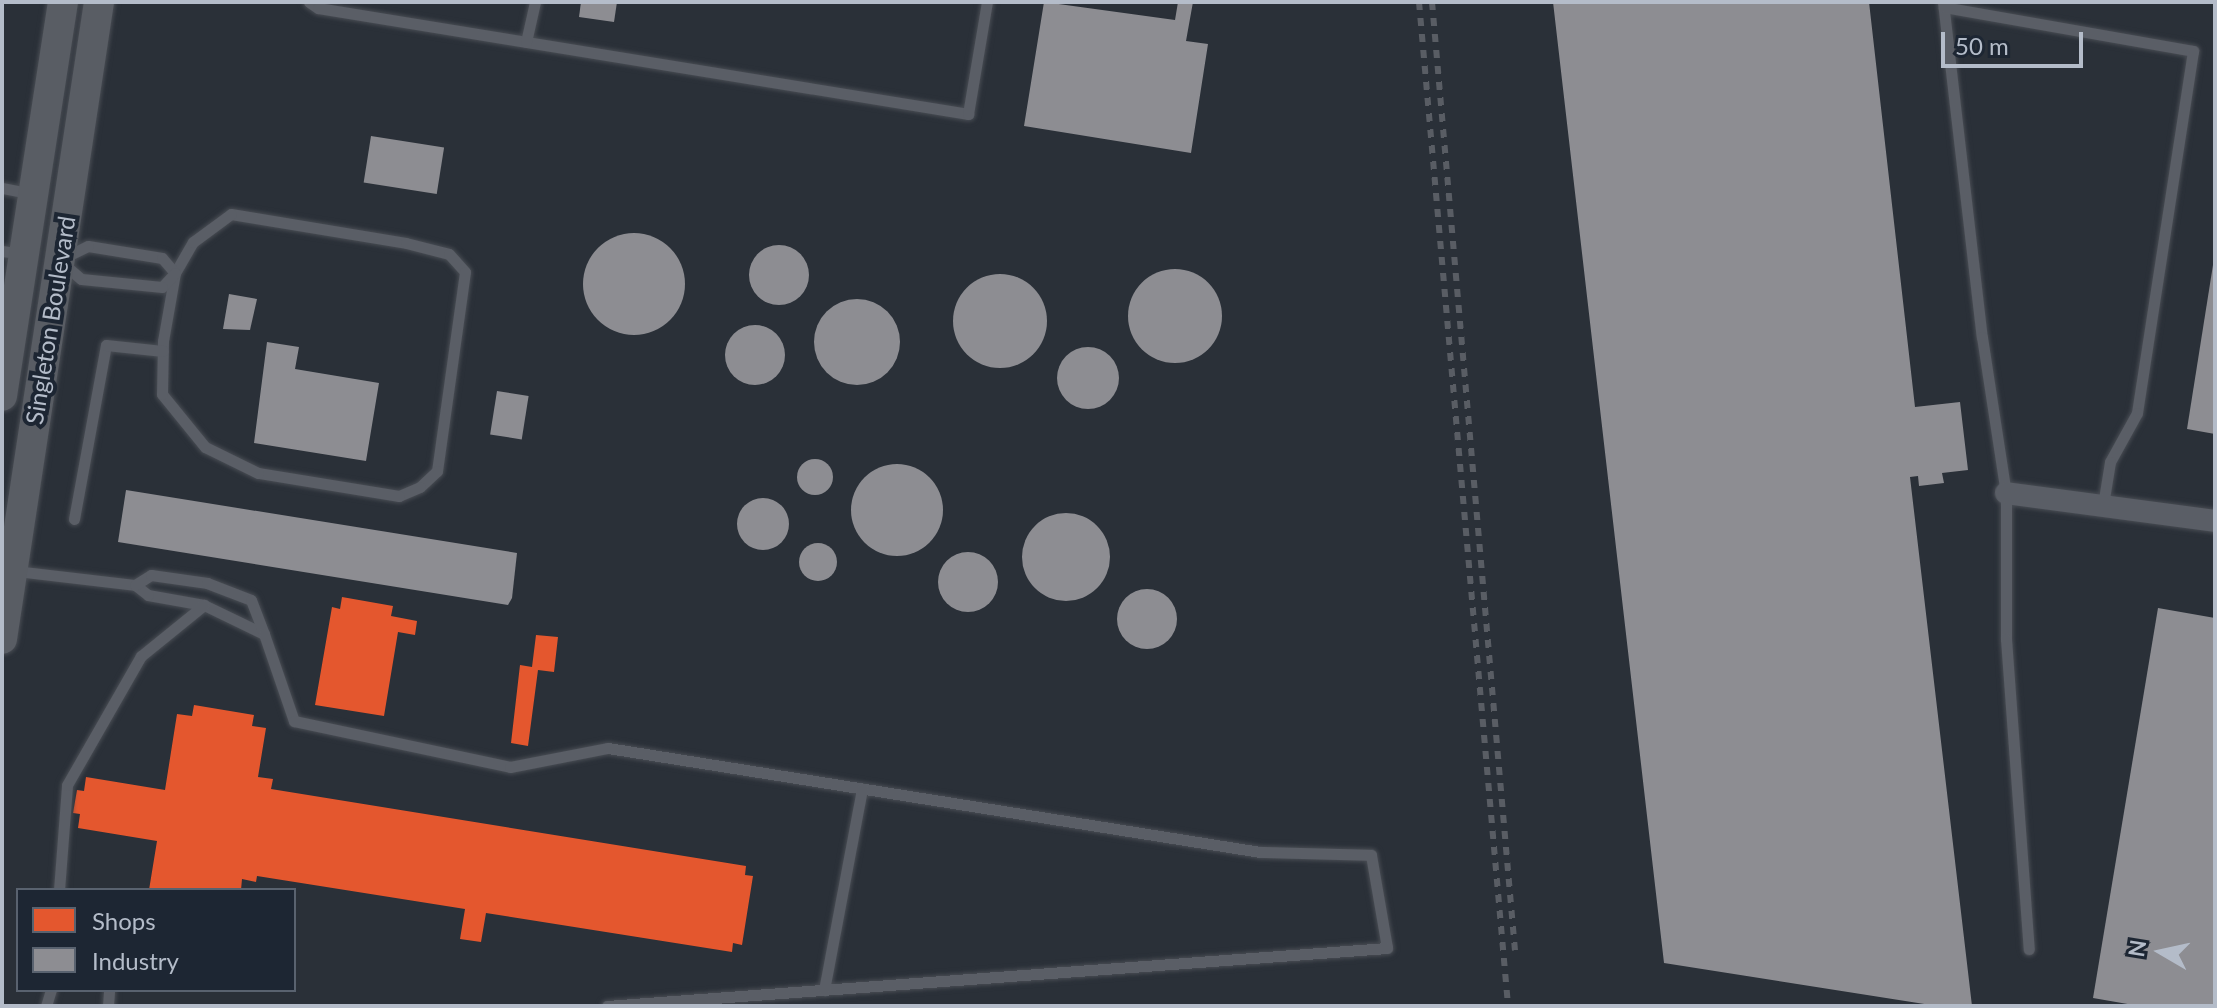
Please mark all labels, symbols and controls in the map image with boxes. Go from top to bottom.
scale bar [1945,16,2087,66]
text: 50 m [1955,31,2009,60]
street label: Singleton Boulevard [19,214,81,426]
legend [16,888,296,992]
text: Shops [92,906,156,935]
north arrow [2121,912,2201,992]
text: N [2122,938,2151,959]
text: Industry [92,946,179,975]

